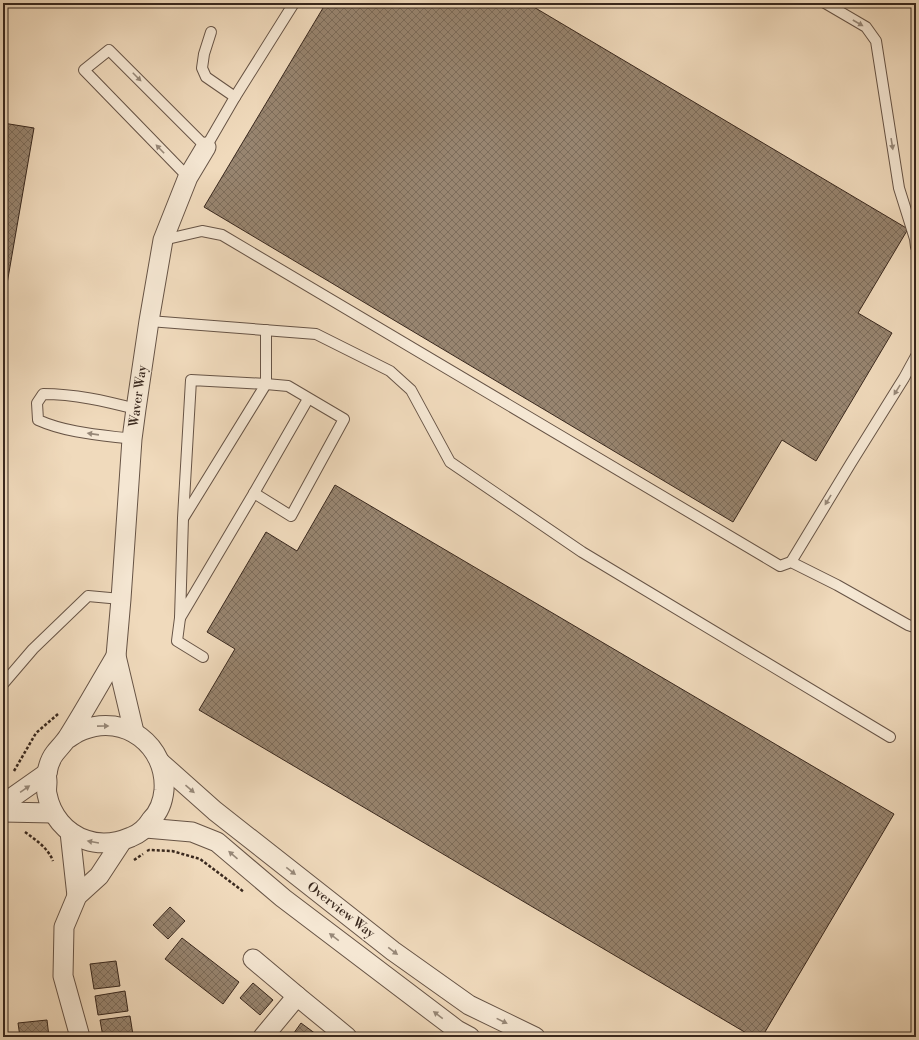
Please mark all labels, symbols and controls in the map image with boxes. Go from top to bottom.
one-way arrow [852,19,864,26]
one-way arrow [132,72,142,82]
one-way arrow [889,138,895,150]
one-way arrow [156,143,165,154]
street label: Waver Way [126,363,150,429]
one-way arrow [893,385,901,395]
one-way arrow [87,431,99,437]
one-way arrow [825,494,832,506]
one-way arrow [97,723,110,729]
one-way arrow [185,784,195,794]
one-way arrow [20,785,30,793]
one-way arrow [87,838,99,844]
one-way arrow [228,851,238,860]
one-way arrow [285,867,296,875]
street label: Overview Way [304,879,379,942]
one-way arrow [329,933,339,941]
one-way arrow [388,947,398,955]
one-way arrow [432,1011,443,1020]
one-way arrow [497,1018,508,1024]

